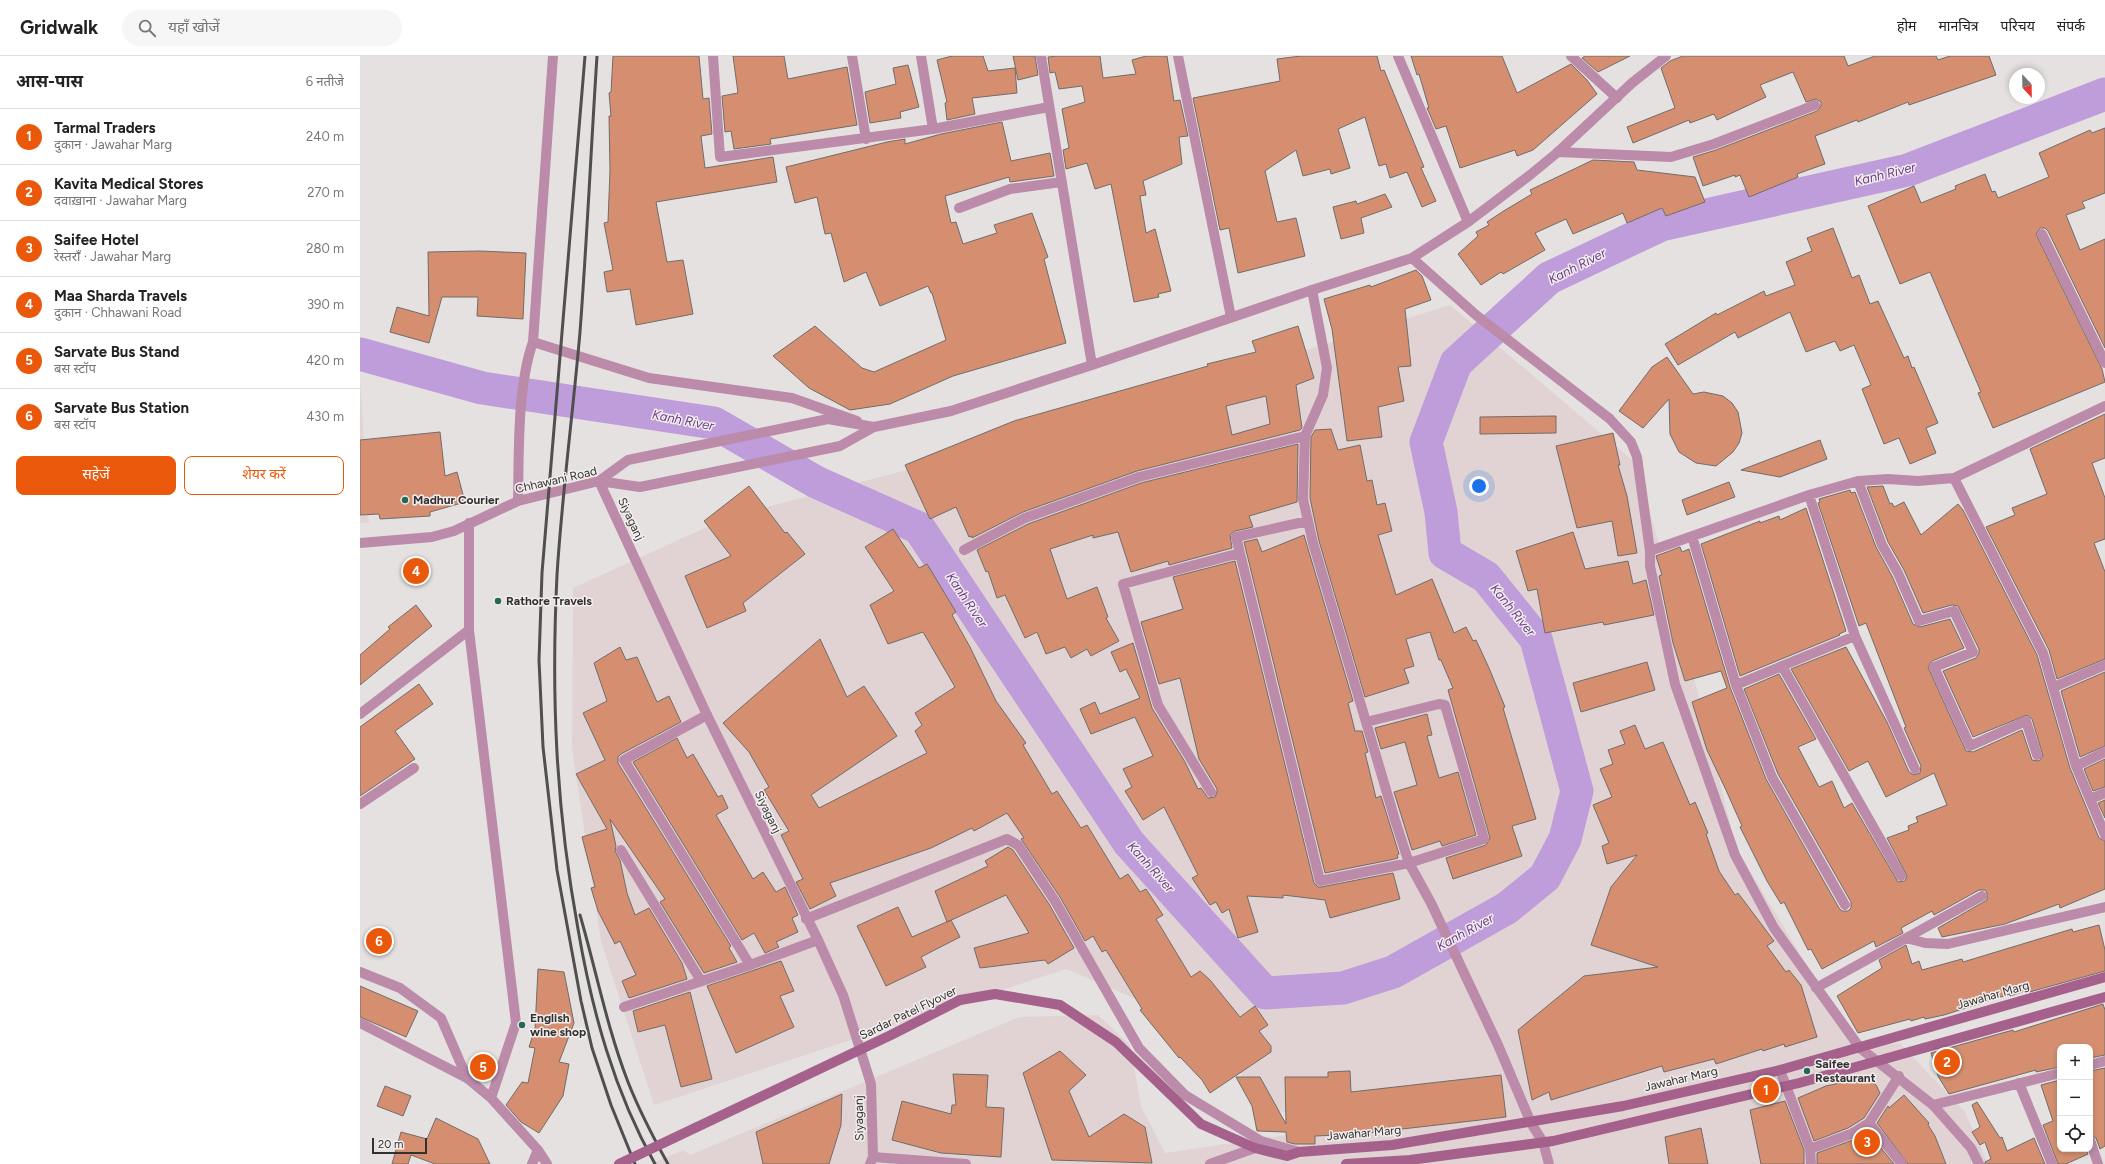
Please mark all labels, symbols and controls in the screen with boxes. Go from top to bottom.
search box [122,10,402,46]
text: Gridwalk [20,16,98,39]
icon: search [136,17,158,39]
text: यहाँ खोजें [168,18,220,36]
text: होम [1897,18,1916,35]
text: मानचित्र [1938,18,1979,35]
text: परिचय [2001,18,2035,35]
text: संपर्क [2057,18,2085,35]
north arrow [2009,68,2045,104]
text: आस-पास [16,71,83,91]
text: 6 नतीजे [306,74,344,89]
text: Tarmal Traders [54,119,156,137]
text: 1 [26,129,32,144]
text: 240 m [306,129,344,144]
text: दुकान · Jawahar Marg [54,137,172,152]
water label: Kanh River [1853,159,1918,189]
text: Kavita Medical Stores [54,175,203,193]
text: 2 [25,185,33,200]
text: 270 m [307,185,344,200]
text: दवाख़ाना · Jawahar Marg [54,193,187,208]
text: Saifee Hotel [54,231,139,249]
text: 3 [25,241,33,256]
text: 280 m [306,241,344,256]
water label: Kanh River [1546,245,1609,287]
text: रेस्तराँ · Jawahar Marg [54,249,171,264]
text: Maa Sharda Travels [54,287,187,305]
text: 4 [25,297,33,312]
text: 390 m [307,297,344,312]
text: दुकान · Chhawani Road [54,305,182,320]
text: Sarvate Bus Stand [54,343,179,361]
text: 5 [25,353,33,368]
text: 420 m [306,353,344,368]
text: बस स्टॉप [54,361,96,376]
text: Sarvate Bus Station [54,399,189,417]
water label: Kanh River [651,407,716,433]
text: 6 [25,409,33,424]
text: 430 m [306,409,344,424]
text: बस स्टॉप [54,417,96,432]
button: सहेजें [16,456,176,495]
button: शेयर करें [184,456,344,495]
street label: Chhawani Road [514,464,598,496]
your location [1469,476,1489,496]
place label: Madhur Courier [413,493,500,507]
marker: Madhur Courier [400,495,410,505]
street label: Siyaganj [615,495,647,543]
pin: 4 [403,556,429,586]
water label: Kanh River [943,570,991,631]
water label: Kanh River [1488,581,1539,639]
place label: Rathore Travels [506,594,592,608]
marker: Rathore Travels [493,596,503,606]
street label: Siyaganj [752,788,784,836]
water label: Kanh River [1125,839,1178,896]
water label: Kanh River [1434,910,1496,954]
pin: 6 [366,926,392,956]
street label: Jawahar Marg [1955,978,2031,1012]
street label: Sardar Patel Flyover [857,983,959,1043]
place label: English wine shop [530,1011,586,1039]
marker: English wine shop [517,1020,527,1030]
map controls [2057,1044,2093,1152]
button: + [2057,1044,2093,1080]
pin: 2 [1934,1047,1960,1077]
pin: 5 [470,1052,496,1082]
place label: Saifee Restaurant [1815,1057,1876,1085]
street label: Jawahar Marg [1643,1064,1719,1094]
marker: Saifee Restaurant [1802,1066,1812,1076]
pin: 1 [1753,1075,1779,1105]
button: − [2057,1080,2093,1116]
street label: Siyaganj [852,1095,866,1141]
button: locate [2057,1116,2093,1152]
street label: Jawahar Marg [1326,1123,1402,1143]
pin: 3 [1854,1127,1880,1157]
scale bar [372,1136,427,1155]
text: 20 m [378,1138,403,1151]

